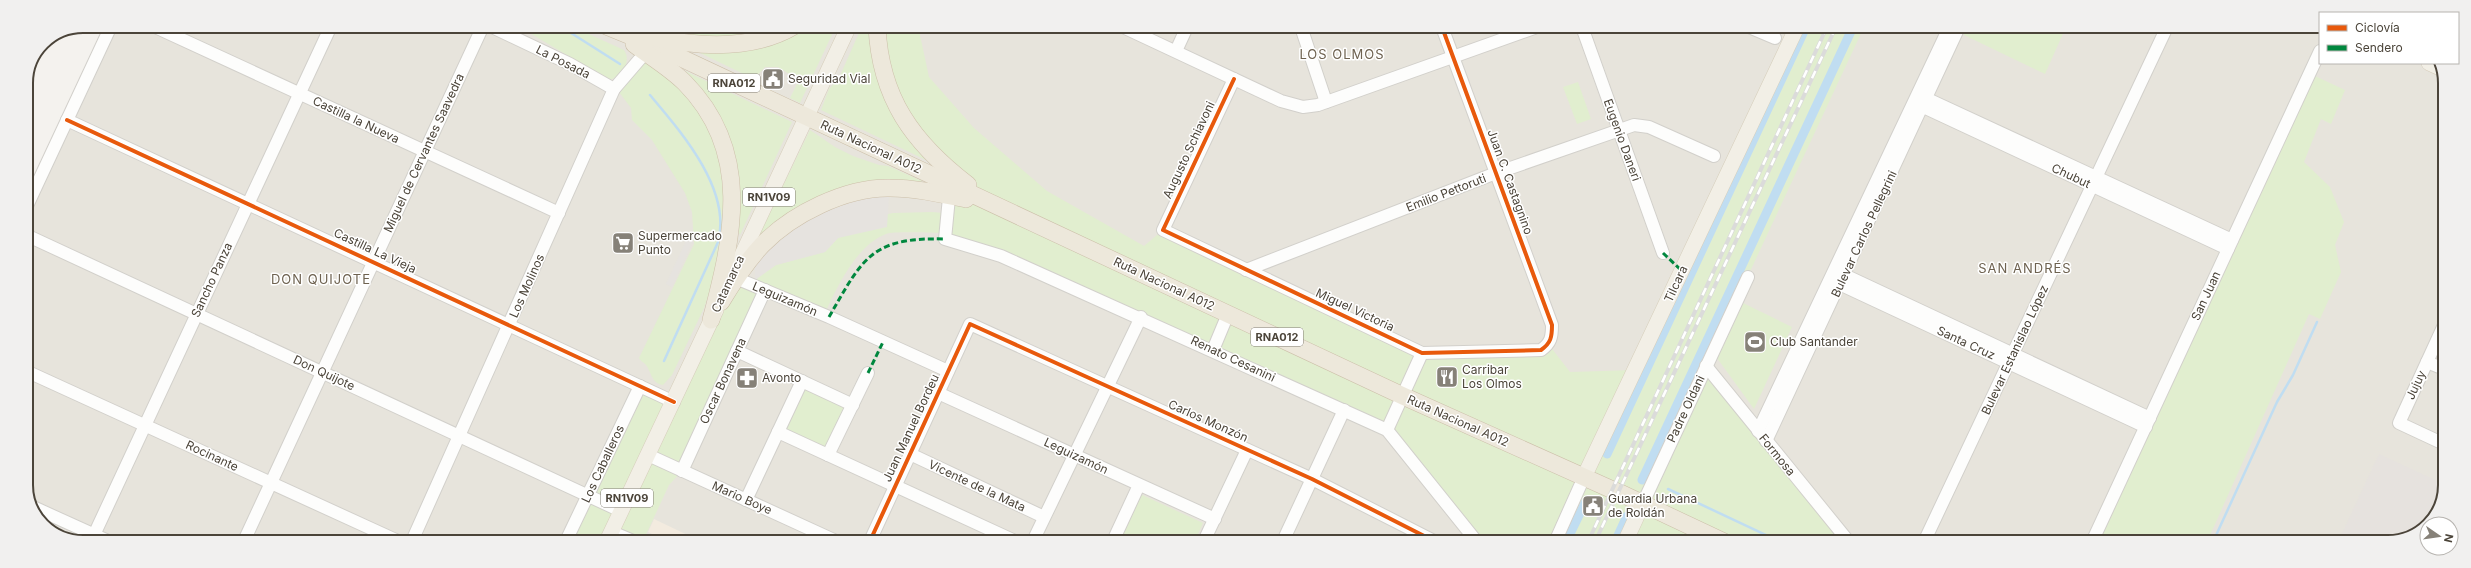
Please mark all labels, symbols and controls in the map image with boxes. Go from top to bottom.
legend [2319,12,2459,64]
text: Ciclovía [2355,20,2400,35]
text: Sendero [2355,40,2403,55]
street label: La Posada [534,42,593,82]
district label: LOS OLMOS [1299,46,1385,62]
public building icon: Seguridad Vial [760,66,786,92]
street label: Miguel de Cervantes Saavedra [380,71,467,235]
place label: Seguridad Vial [788,71,870,86]
road number: RNA012 [708,74,760,92]
street label: Castilla la Nueva [310,93,402,146]
street label: Eugenio Daneri [1601,97,1644,183]
street label: Augusto Schiavoni [1159,99,1218,201]
street label: Ruta Nacional A012 [818,117,924,177]
street label: Juan C. Castagnino [1484,127,1536,237]
street label: Chubut [2049,160,2093,191]
street label: Bulevar Carlos Pellegrini [1828,168,1900,300]
street label: Emilio Pettoruti [1404,170,1488,215]
road number: RN1V09 [743,188,795,206]
street label: Castilla La Vieja [332,225,419,276]
place label: Supermercado Punto [638,228,722,257]
supermarket icon: Supermercado Punto [610,230,636,256]
street label: Sancho Panza [188,240,235,320]
street label: Los Molinos [506,252,547,320]
street label: Catamarca [708,253,747,315]
street label: Ruta Nacional A012 [1111,254,1217,314]
district label: SAN ANDRÉS [1978,260,2072,276]
street label: Tilcara [1661,263,1690,304]
street label: San Juan [2188,269,2223,323]
district label: DON QUIJOTE [271,271,371,287]
street label: Leguizamón [750,278,820,319]
street label: Bulevar Estanislao López [1978,282,2051,417]
street label: Miguel Victoria [1314,285,1397,334]
street label: Santa Cruz [1935,323,1998,363]
road number: RNA012 [1251,328,1303,346]
sports icon: Club Santander [1742,329,1768,355]
street label: Renato Cesanini [1189,332,1278,385]
place label: Club Santander [1770,334,1858,349]
street label: Oscar Bonavena [696,335,749,426]
street label: Don Quijote [291,352,357,393]
place label: Carribar Los Olmos [1462,362,1522,391]
restaurant icon: Carribar Los Olmos [1434,364,1460,390]
pharmacy icon: Avonto [734,365,760,391]
street label: Jujuy [2402,367,2429,402]
place label: Avonto [762,370,801,385]
street label: Juan Manuel Bordeu [879,372,942,484]
street label: Padre Oldani [1663,373,1708,445]
street label: Ruta Nacional A012 [1405,391,1511,450]
street label: Carlos Monzón [1166,396,1250,445]
street label: Los Caballeros [578,423,627,505]
street label: Formosa [1756,431,1799,479]
street label: Leguizamón [1042,434,1111,477]
street label: Rocinante [184,437,241,474]
street label: Vicente de la Mata [926,456,1028,515]
street label: Mario Boye [710,478,775,517]
road number: RN1V09 [601,489,653,507]
place label: Guardia Urbana de Roldán [1608,491,1697,520]
public building icon: Guardia Urbana de Roldán [1580,493,1606,519]
north arrow [2419,516,2459,556]
text: N [2441,533,2457,544]

